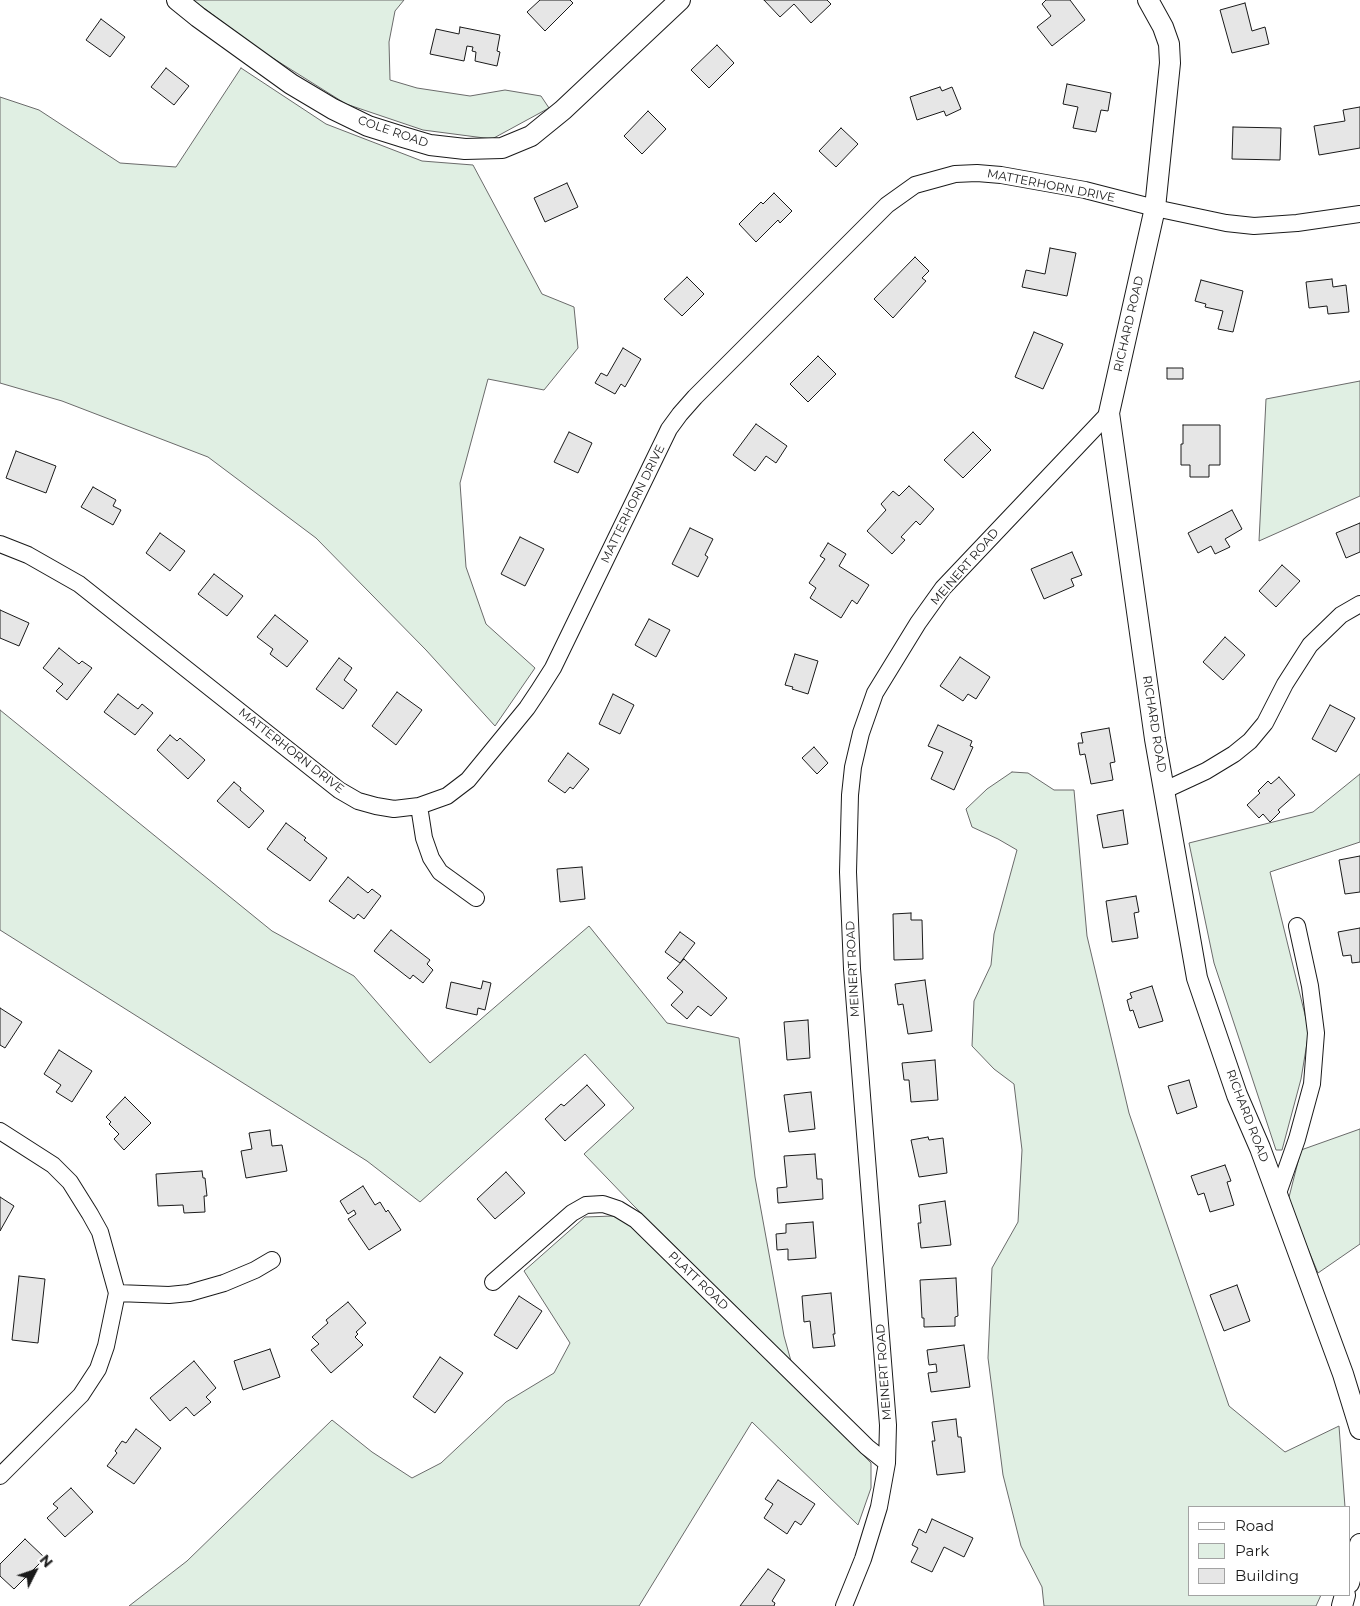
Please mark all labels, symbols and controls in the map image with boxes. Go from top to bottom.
street label: COLE ROAD [356,113,430,151]
street label: MATTERHORN DRIVE [986,167,1116,205]
street label: RICHARD ROAD [1111,275,1147,373]
street label: MATTERHORN DRIVE [598,442,668,566]
street label: MEINERT ROAD [928,526,1002,608]
street label: RICHARD ROAD [1139,674,1169,774]
street label: MATTERHORN DRIVE [235,705,347,797]
street label: MEINERT ROAD [843,920,863,1018]
street label: RICHARD ROAD [1223,1068,1271,1164]
street label: PLATT ROAD [665,1249,731,1313]
street label: MEINERT ROAD [873,1323,895,1421]
legend [1188,1506,1350,1596]
text: Road [1235,1516,1274,1535]
text: Park [1235,1541,1269,1560]
north arrow [10,1546,60,1596]
text: N [36,1551,57,1571]
text: Building [1235,1566,1299,1585]

